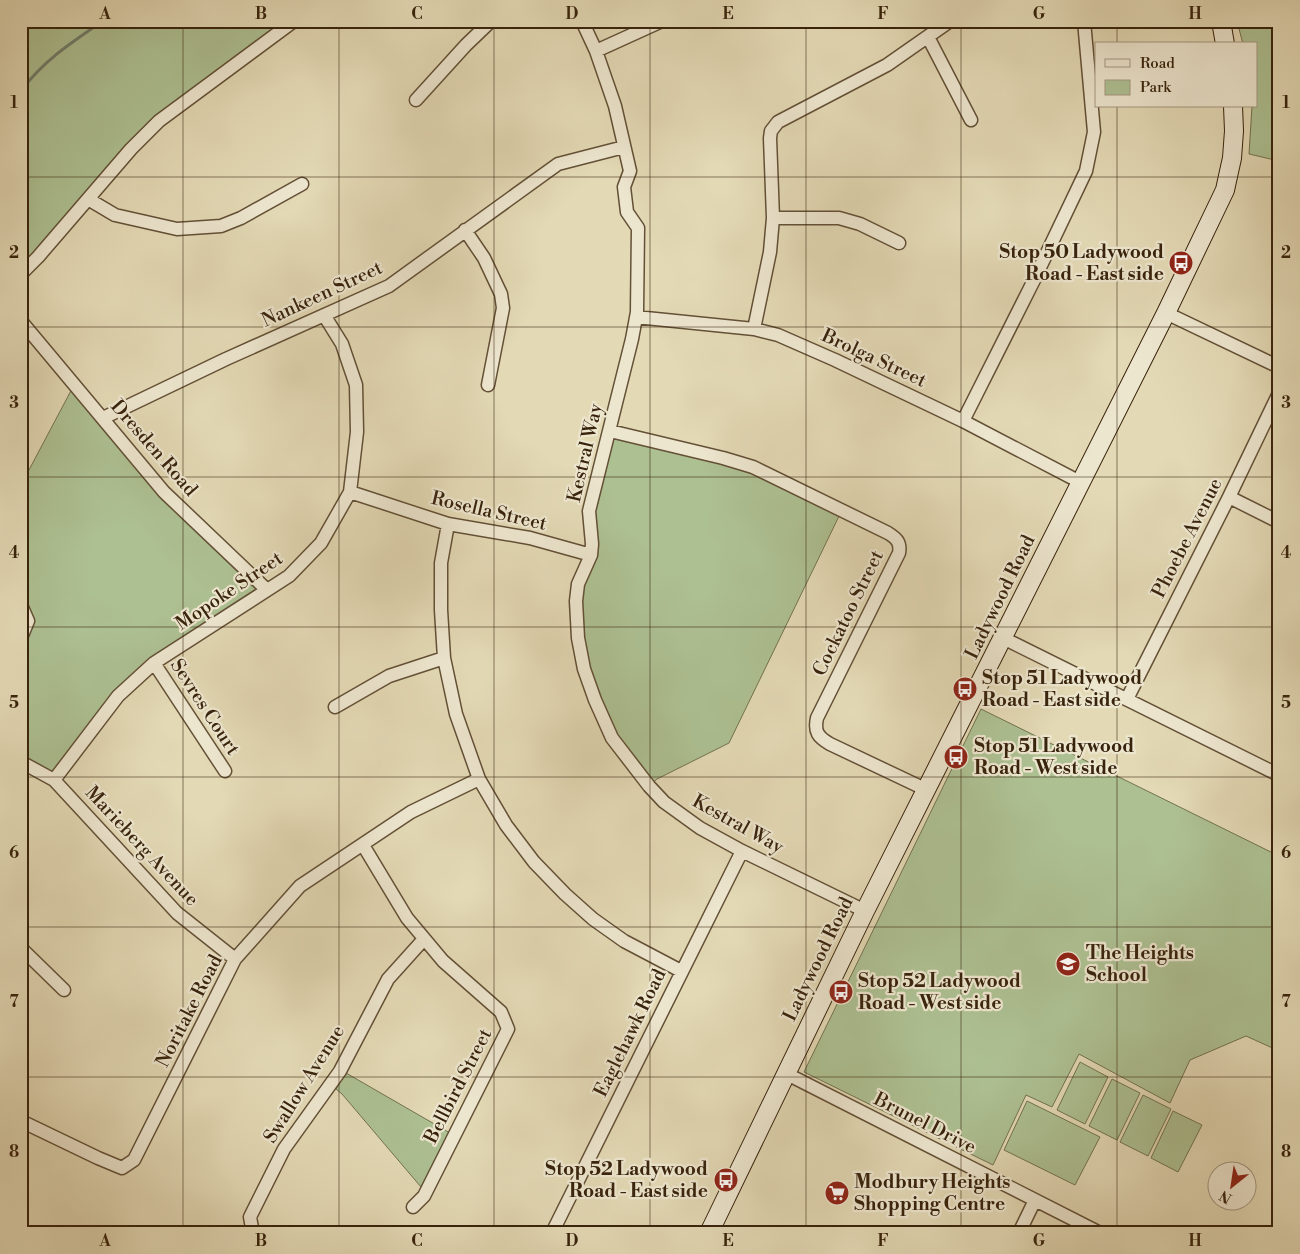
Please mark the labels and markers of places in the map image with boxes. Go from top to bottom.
place label: Stop 50 Ladywood Road - East side [999,240,1164,286]
bus stop icon: Stop 50 Ladywood Road - East side [1168,250,1194,276]
place label: Stop 51 Ladywood Road - East side [982,666,1142,712]
bus stop icon: Stop 51 Ladywood Road - East side [952,676,978,702]
place label: Stop 51 Ladywood Road - West side [974,734,1134,780]
bus stop icon: Stop 51 Ladywood Road - West side [943,744,969,770]
place label: The Heights School [1086,941,1194,987]
school or university icon: The Heights School [1055,951,1081,977]
place label: Stop 52 Ladywood Road - West side [858,969,1021,1015]
bus stop icon: Stop 52 Ladywood Road - West side [828,979,854,1005]
place label: Stop 52 Ladywood Road - East side [545,1157,708,1203]
bus stop icon: Stop 52 Ladywood Road - East side [713,1167,739,1193]
place label: Modbury Heights Shopping Centre [854,1170,1011,1216]
supermarket icon: Modbury Heights Shopping Centre [824,1180,850,1206]

